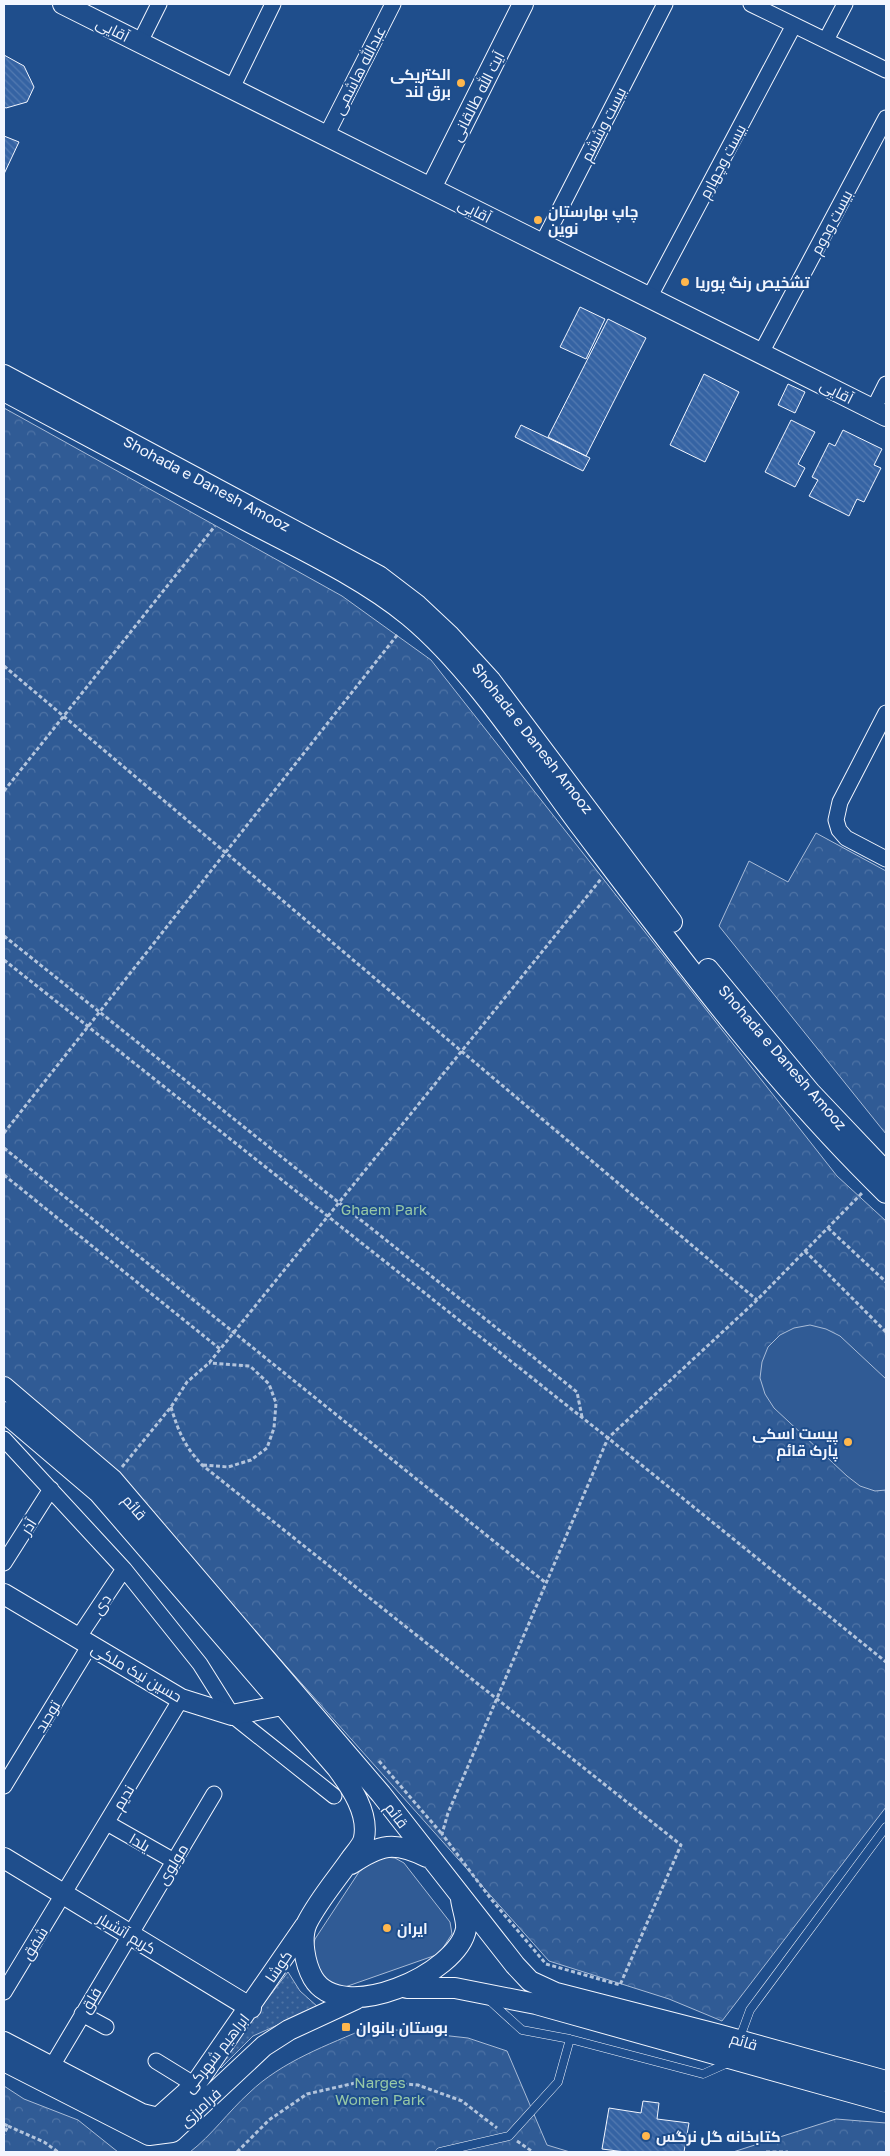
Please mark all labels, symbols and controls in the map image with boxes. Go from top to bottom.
street label: آقایی [92,13,133,47]
street label: عبدالله هاشمی [329,23,391,118]
street label: آیت الله طالقانی [447,48,509,145]
place label: الکتریکی برق لند [390,65,451,101]
marker: الکتریکی برق لند [455,77,467,89]
street label: بیست وششم [577,84,631,165]
street label: بیست وچهارم [695,121,751,202]
street label: بیست ودوم [807,187,857,258]
street label: آقایی [454,194,495,228]
place label: چاپ بهارستان نوين [548,202,638,238]
marker: چاپ بهارستان نوين [532,214,544,226]
place label: تشخیص رنگ پوریا [695,273,810,294]
marker: تشخیص رنگ پوریا [679,276,691,288]
street label: آقایی [816,375,857,409]
street label: Shohada e Danesh Amooz [121,431,294,535]
street label: Shohada e Danesh Amooz [469,659,598,817]
street label: Shohada e Danesh Amooz [715,981,851,1133]
park label: Ghaem Park [341,1200,428,1218]
place label: پیست اسکی پارک قائم [752,1424,839,1462]
marker: پیست اسکی پارک قائم [842,1436,854,1448]
street label: قائم [118,1491,151,1525]
street label: آذر [16,1515,41,1539]
street label: دی [88,1590,116,1619]
street label: حسین نیک ملکی [87,1639,186,1707]
street label: توحید [31,1697,64,1735]
street label: ندیم [109,1781,139,1814]
street label: قائم [380,1799,412,1833]
street label: یلدا [127,1829,153,1855]
street label: مولوی [153,1840,193,1889]
street label: کریم آتشبار [93,1908,160,1959]
place label: ایران [397,1919,428,1938]
marker: ایران [381,1922,393,1934]
street label: شفق [17,1923,53,1964]
street label: کوشا [261,1947,296,1986]
street label: فلق [75,1984,106,2017]
street label: ابراهیم شهرکی [179,2010,254,2098]
place label: بوستان بانوان [356,2018,448,2037]
marker: بوستان بانوان [340,2021,352,2033]
street label: قائم [728,2028,760,2056]
park label: Narges Women Park [335,2073,426,2108]
street label: فرامرزی [176,2084,226,2132]
place label: کتابخانه گل نرگس [656,2127,781,2146]
marker: کتابخانه گل نرگس [640,2130,652,2142]

